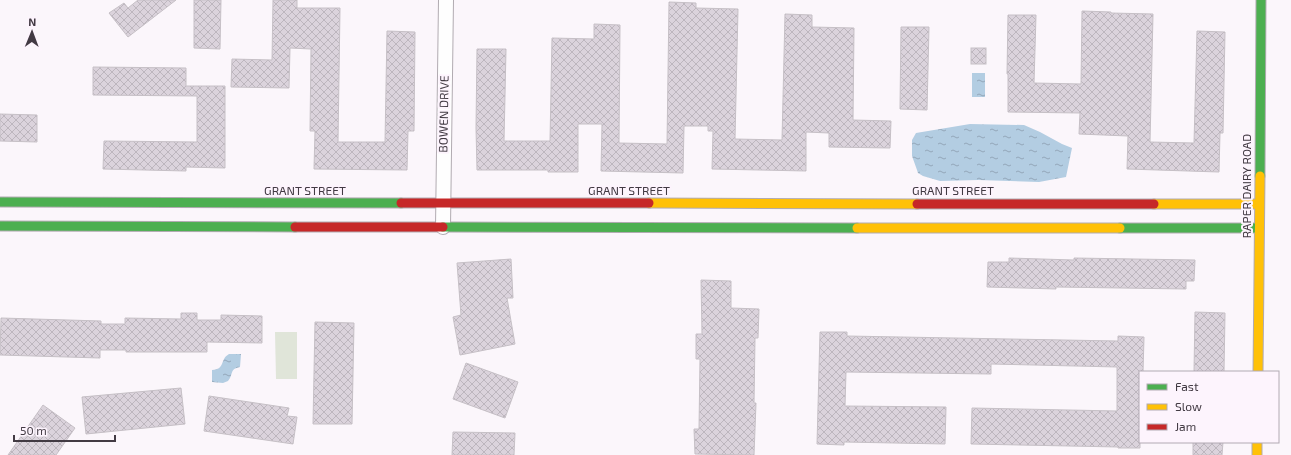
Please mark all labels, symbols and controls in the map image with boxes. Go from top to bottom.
north arrow [12,12,52,52]
text: N [28,15,36,28]
street label: BOWEN DRIVE [435,75,451,153]
street label: RAPER DAIRY ROAD [1239,134,1253,238]
street label: GRANT STREET [264,183,346,197]
street label: GRANT STREET [588,183,670,197]
street label: GRANT STREET [912,183,994,197]
legend [1139,371,1279,443]
text: Fast [1175,379,1199,393]
text: Slow [1175,399,1202,413]
scale bar [14,417,115,443]
text: Jam [1175,419,1196,433]
text: 50 m [20,423,47,437]

